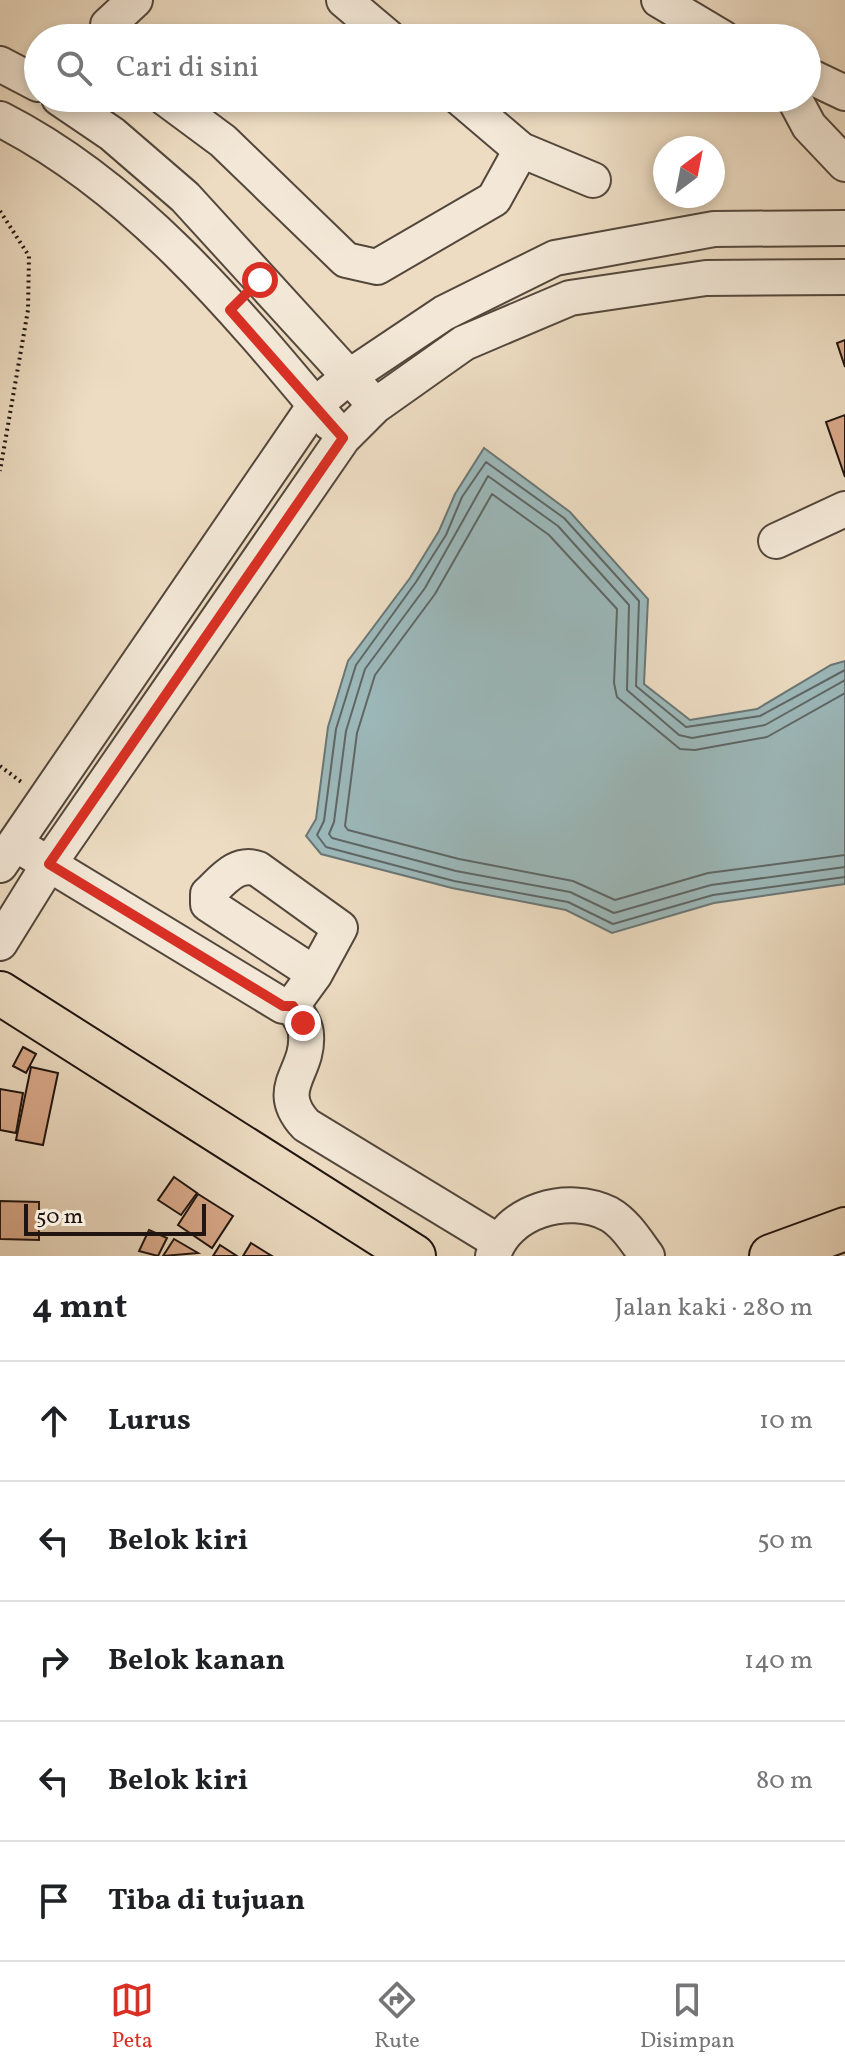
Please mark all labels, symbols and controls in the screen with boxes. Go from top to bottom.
search box [24,24,821,112]
icon: search [52,46,96,90]
text: Cari di sini [116,47,259,89]
north arrow [653,136,725,208]
route start [242,262,278,298]
route end [285,1005,321,1041]
scale bar [24,1200,206,1236]
text: 50 m [36,1202,83,1233]
text: 4 mnt [32,1285,127,1332]
text: Jalan kaki · 280 m [614,1290,813,1326]
icon: ahead [32,1399,76,1443]
text: Lurus [108,1400,191,1442]
text: 10 m [759,1403,813,1439]
icon: left [32,1519,76,1563]
text: Belok kiri [108,1520,248,1562]
text: 50 m [757,1523,813,1559]
icon: right [32,1639,76,1683]
text: Belok kanan [108,1640,285,1682]
text: 140 m [744,1643,813,1679]
icon: left [32,1759,76,1803]
text: Belok kiri [108,1760,248,1802]
text: 80 m [756,1763,813,1799]
icon: arrive [32,1879,76,1923]
text: Tiba di tujuan [108,1880,305,1922]
tab: Peta [110,1978,154,2057]
tab: Rute [374,1978,420,2057]
tab: Disimpan [640,1978,735,2057]

